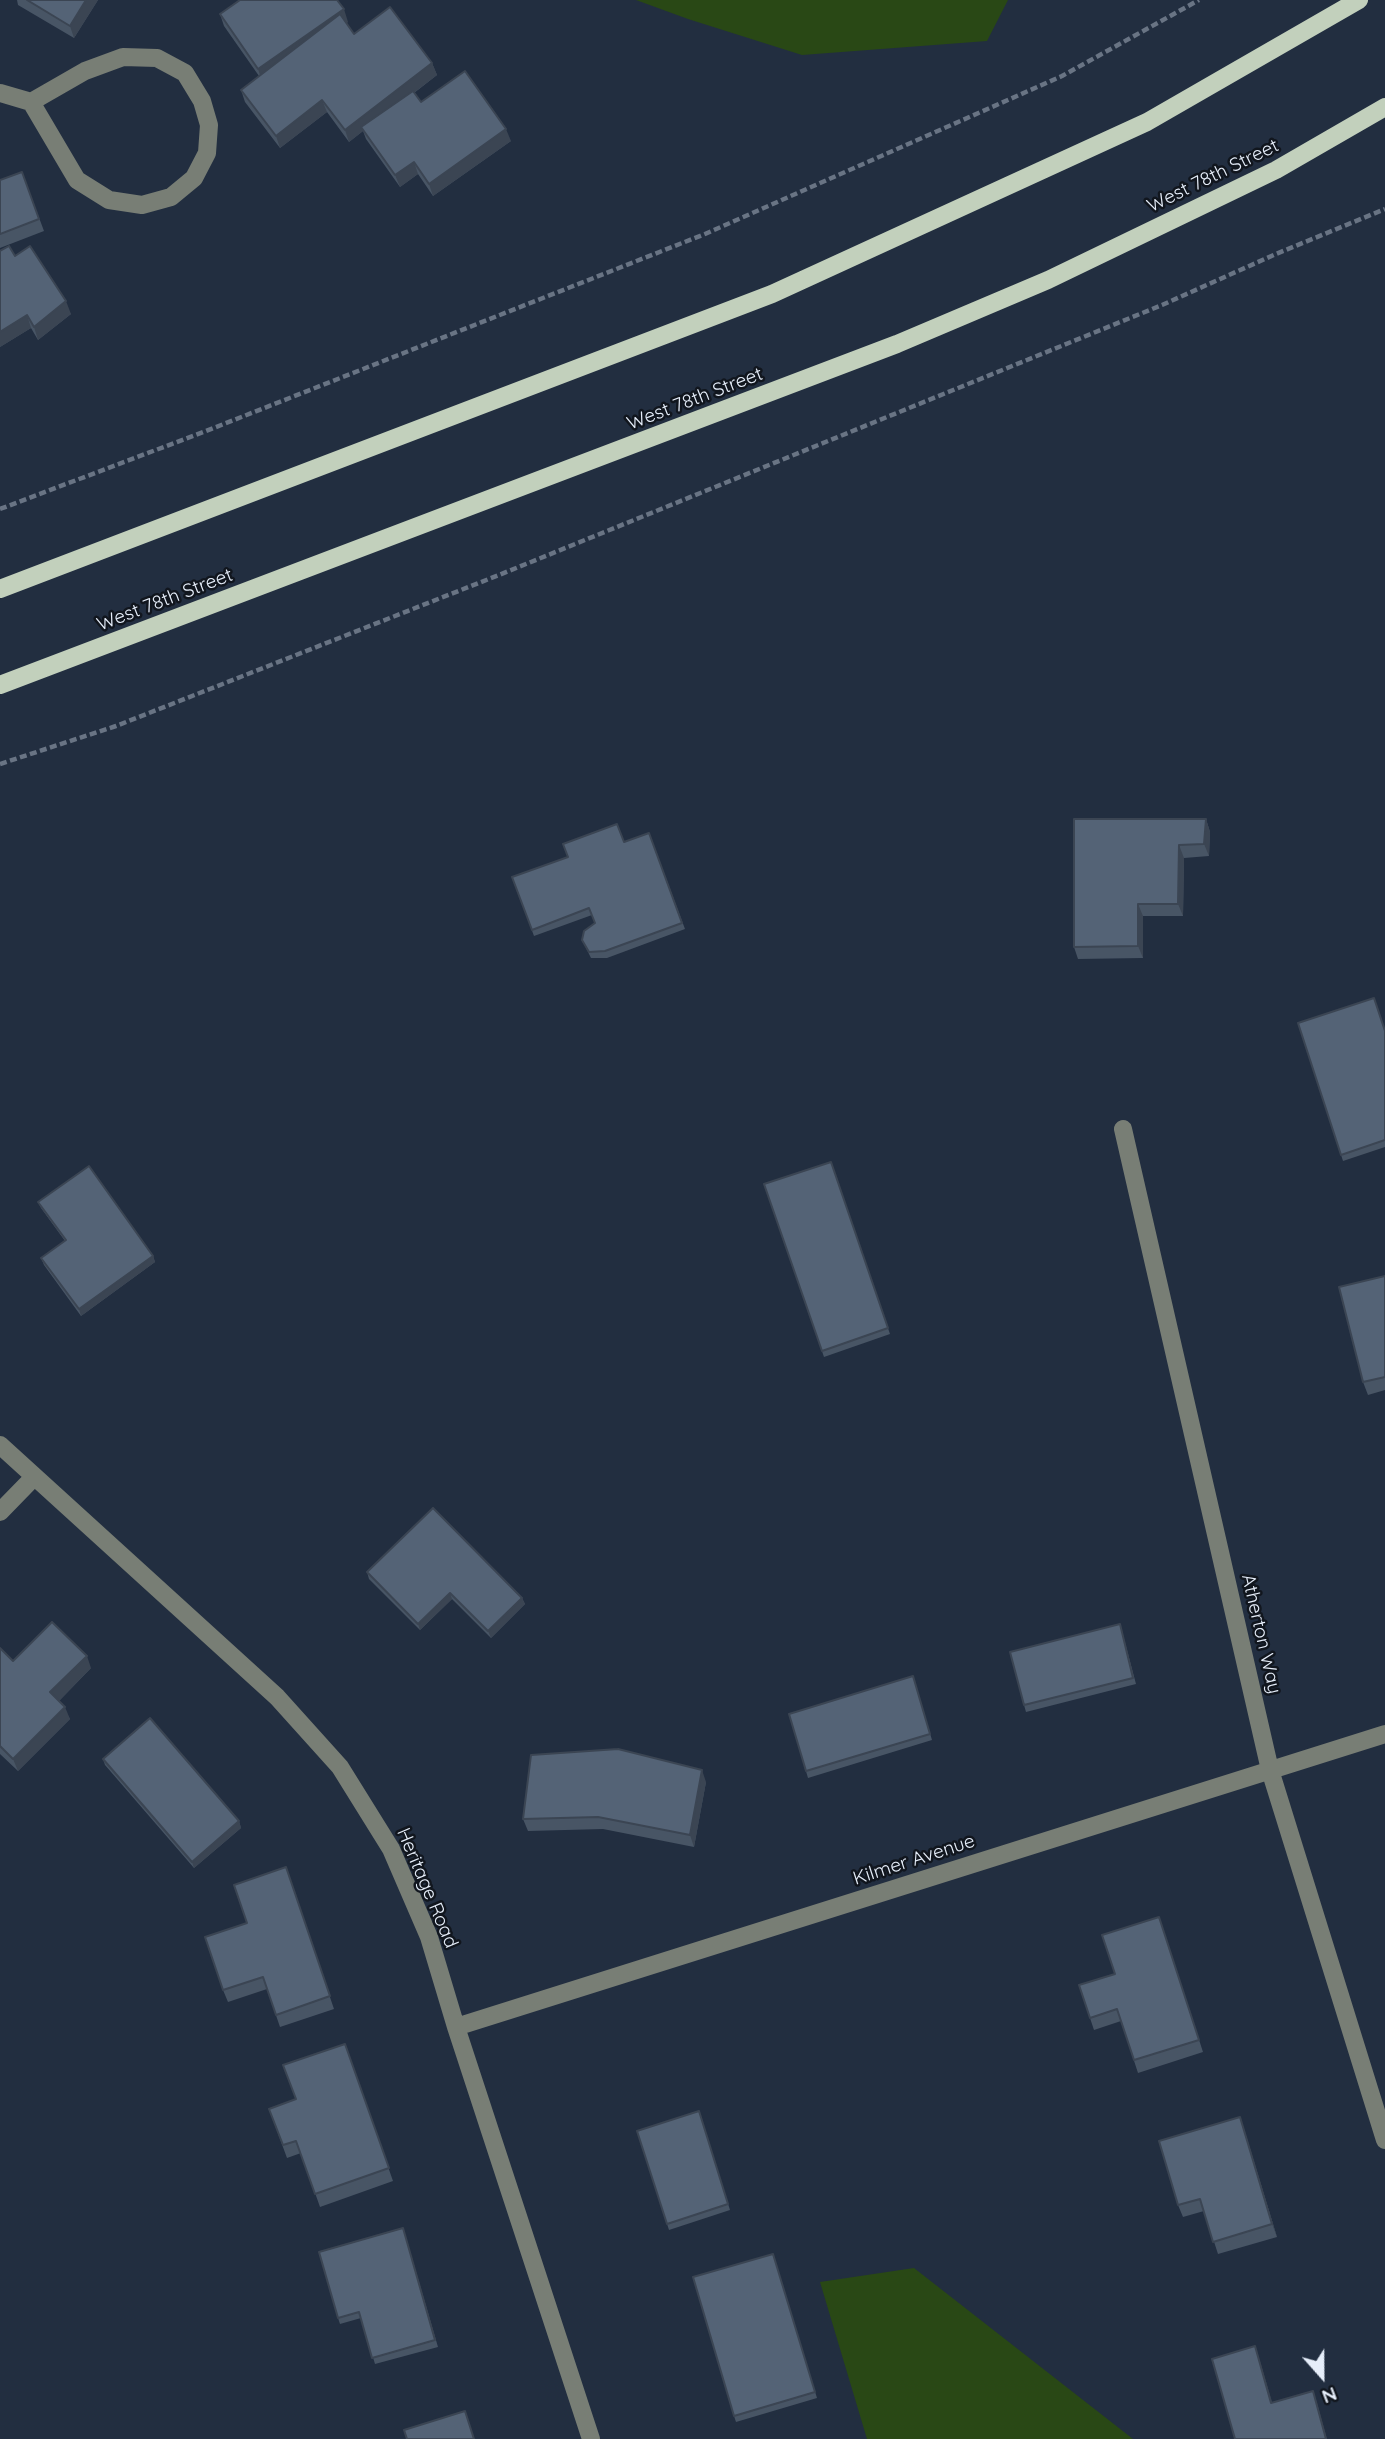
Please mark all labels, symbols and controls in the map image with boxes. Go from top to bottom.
street label: West 78th Street [1143,134,1283,218]
street label: West 78th Street [624,363,766,435]
street label: West 78th Street [94,564,236,636]
street label: Atherton Way [1236,1572,1286,1696]
street label: Heritage Road [391,1825,463,1951]
street label: Kilmer Avenue [850,1830,978,1890]
north arrow [1287,2341,1357,2411]
text: N [1319,2382,1340,2409]

